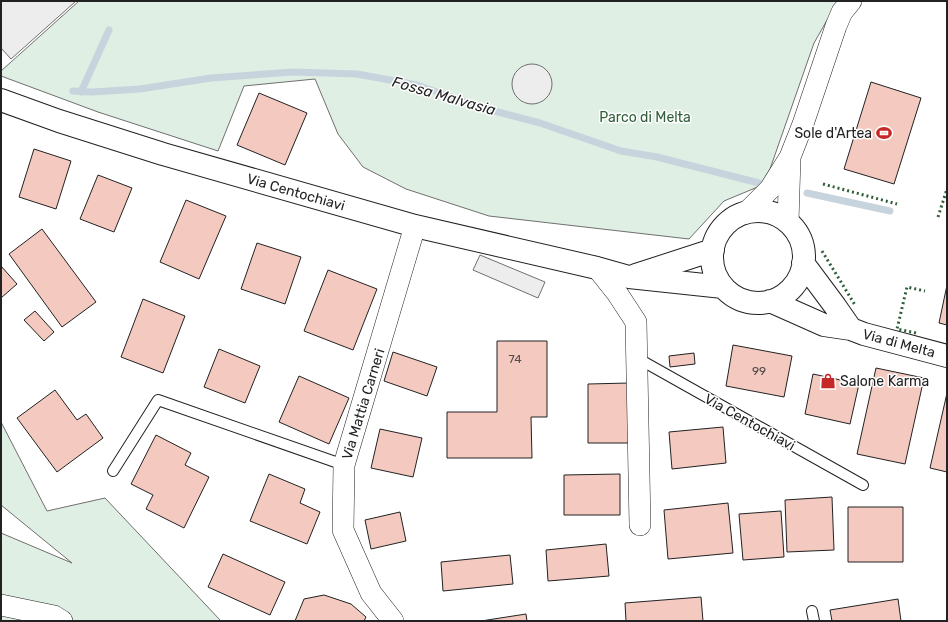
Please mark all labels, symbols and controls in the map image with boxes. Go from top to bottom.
water label: Fossa Malvasia [390,73,498,119]
park label: Parco di Melta [599,109,691,126]
sports icon: Sole d'Artea [875,124,893,142]
place label: Sole d'Artea [794,125,872,142]
street label: Via Centochiavi [245,170,347,215]
street label: Via di Melta [861,326,937,361]
street label: Via Mattia Carneri [338,347,388,462]
house number: 74 [508,352,522,366]
house number: 99 [752,364,766,378]
shop icon: Salone Karma [819,372,837,390]
place label: Salone Karma [840,373,929,390]
street label: Via Centochiavi [701,390,798,454]

